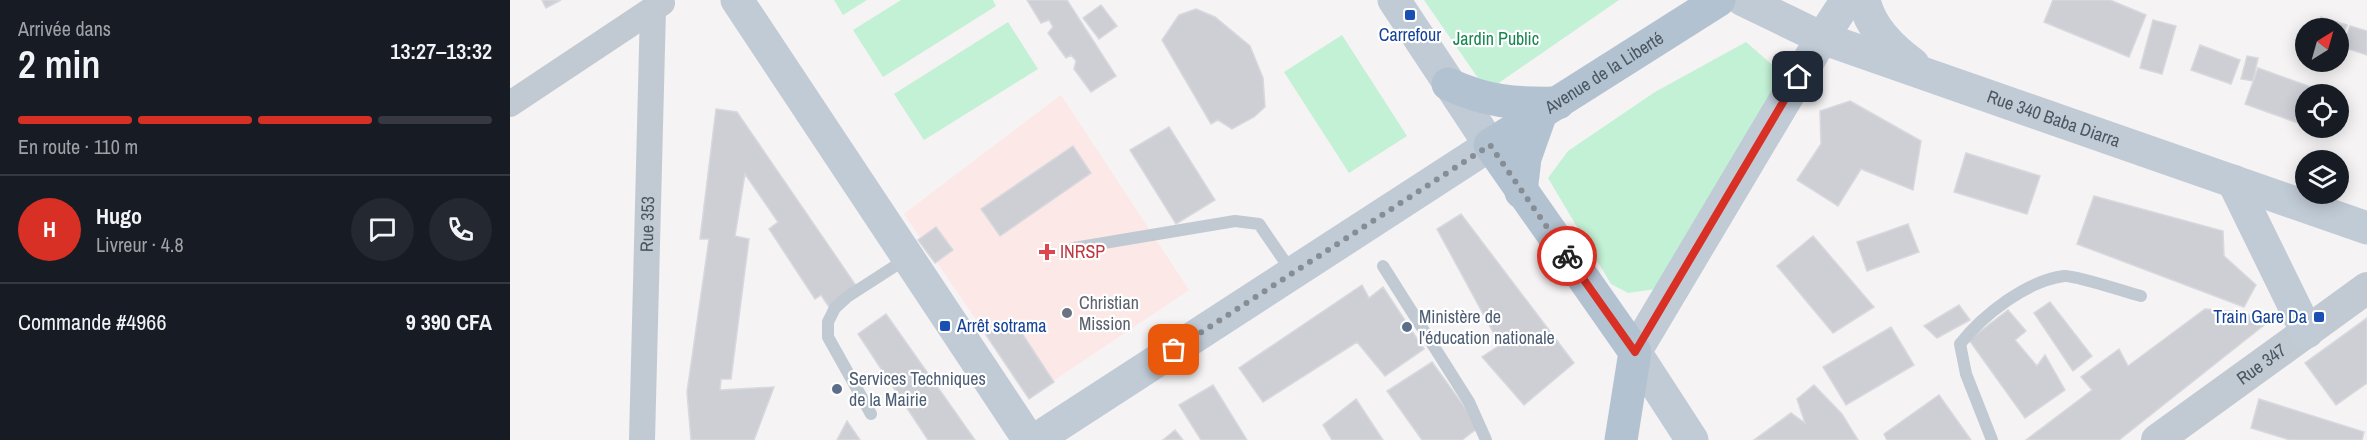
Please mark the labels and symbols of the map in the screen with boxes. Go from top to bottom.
marker: Carrefour [1403,8,1417,22]
north arrow [2295,18,2349,72]
place label: Carrefour [1379,22,1441,47]
street label: Avenue de la Liberté [1539,25,1668,120]
park label: Jardin Public [1453,26,1539,51]
pin [1772,51,1823,102]
street label: Rue 340 Baba Diarra [1984,84,2124,153]
street label: Rue 353 [634,196,660,252]
courier [1537,226,1597,286]
place label: INRSP [1060,239,1105,264]
marker: INRSP [1038,243,1056,261]
place label: Christian Mission [1079,290,1139,336]
place label: Ministère de l'éducation nationale [1419,304,1555,350]
place label: Train Gare Da [2213,304,2307,329]
marker: Christian Mission [1060,306,1074,320]
marker: Train Gare Da [2312,310,2326,324]
place label: Arrêt sotrama [956,313,1046,338]
marker: Arrêt sotrama [938,319,952,333]
marker: Ministère de l'éducation nationale [1400,320,1414,334]
pin [1148,324,1199,375]
street label: Rue 347 [2231,337,2291,390]
place label: Services Techniques de la Mairie [849,366,986,412]
marker: Services Techniques de la Mairie [830,382,844,396]

